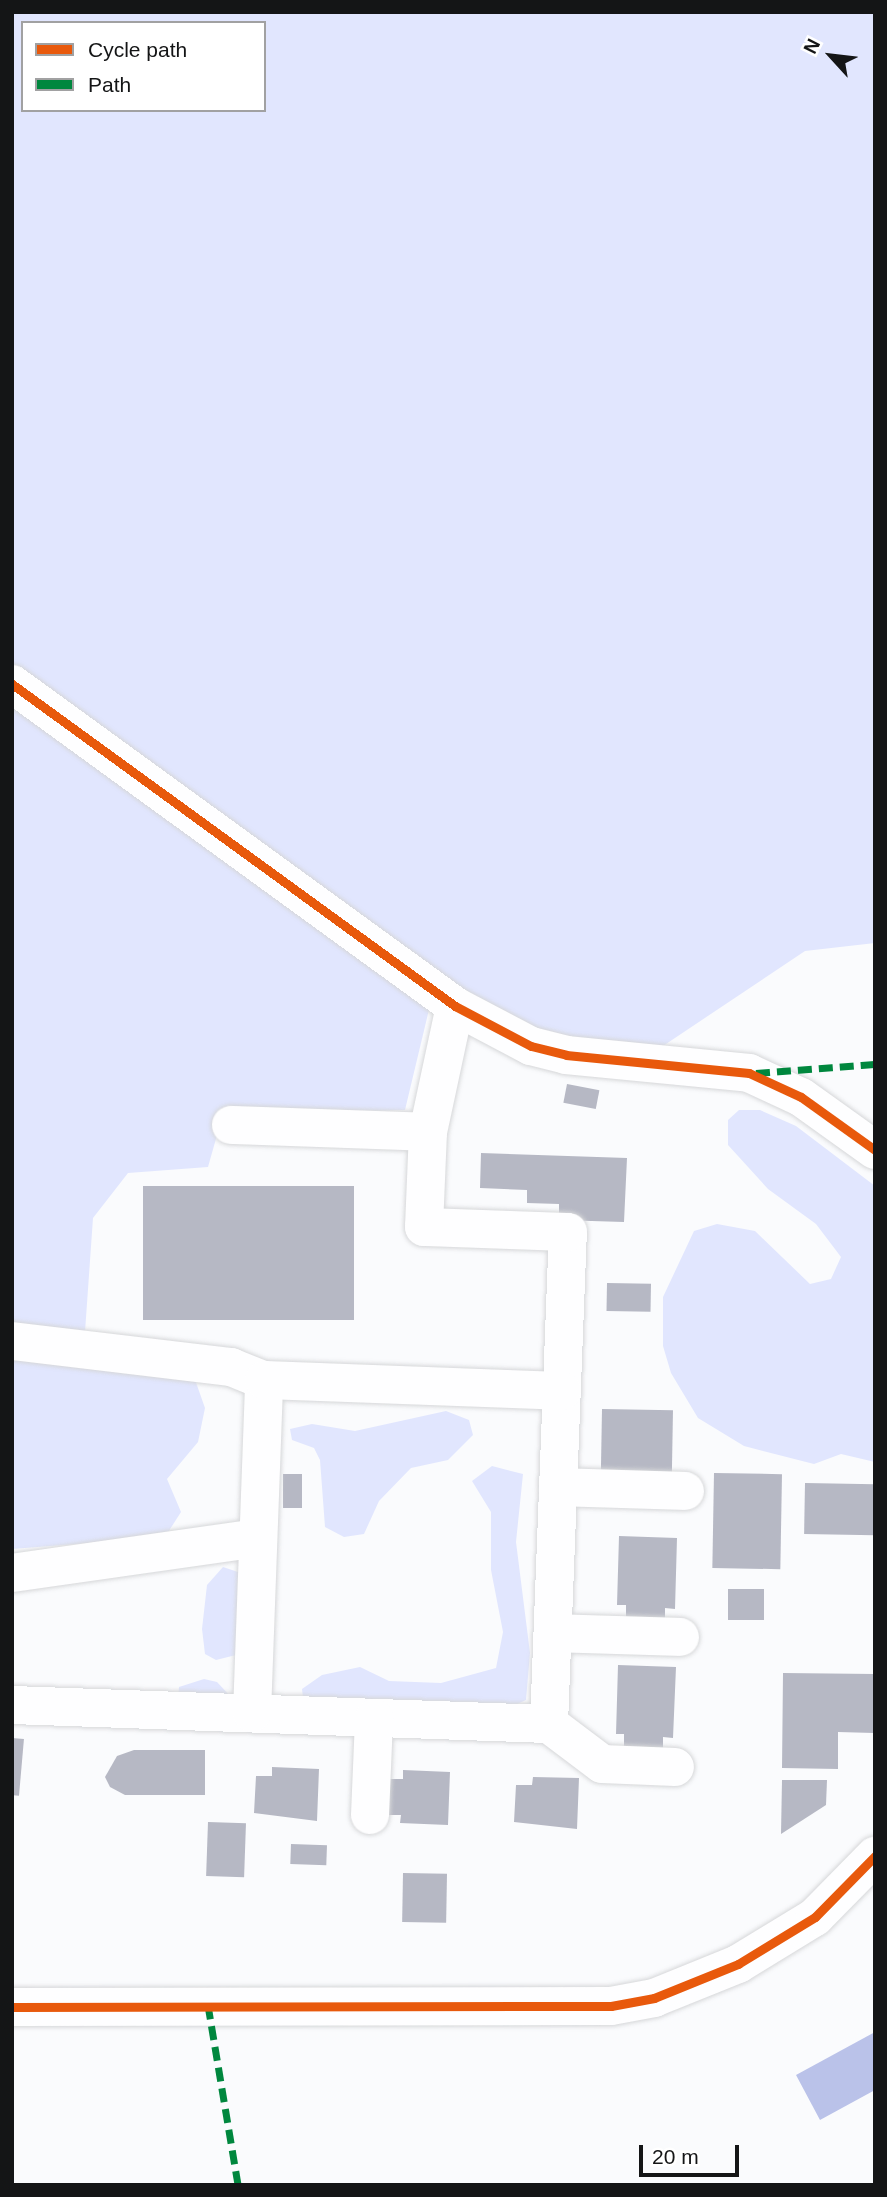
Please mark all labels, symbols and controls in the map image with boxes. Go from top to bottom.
legend [21,21,266,112]
north arrow [796,21,866,91]
text: N [799,35,824,57]
text: Cycle path [88,38,187,61]
text: Path [88,73,131,96]
scale bar [642,2130,742,2174]
text: 20 m [652,2145,699,2168]

